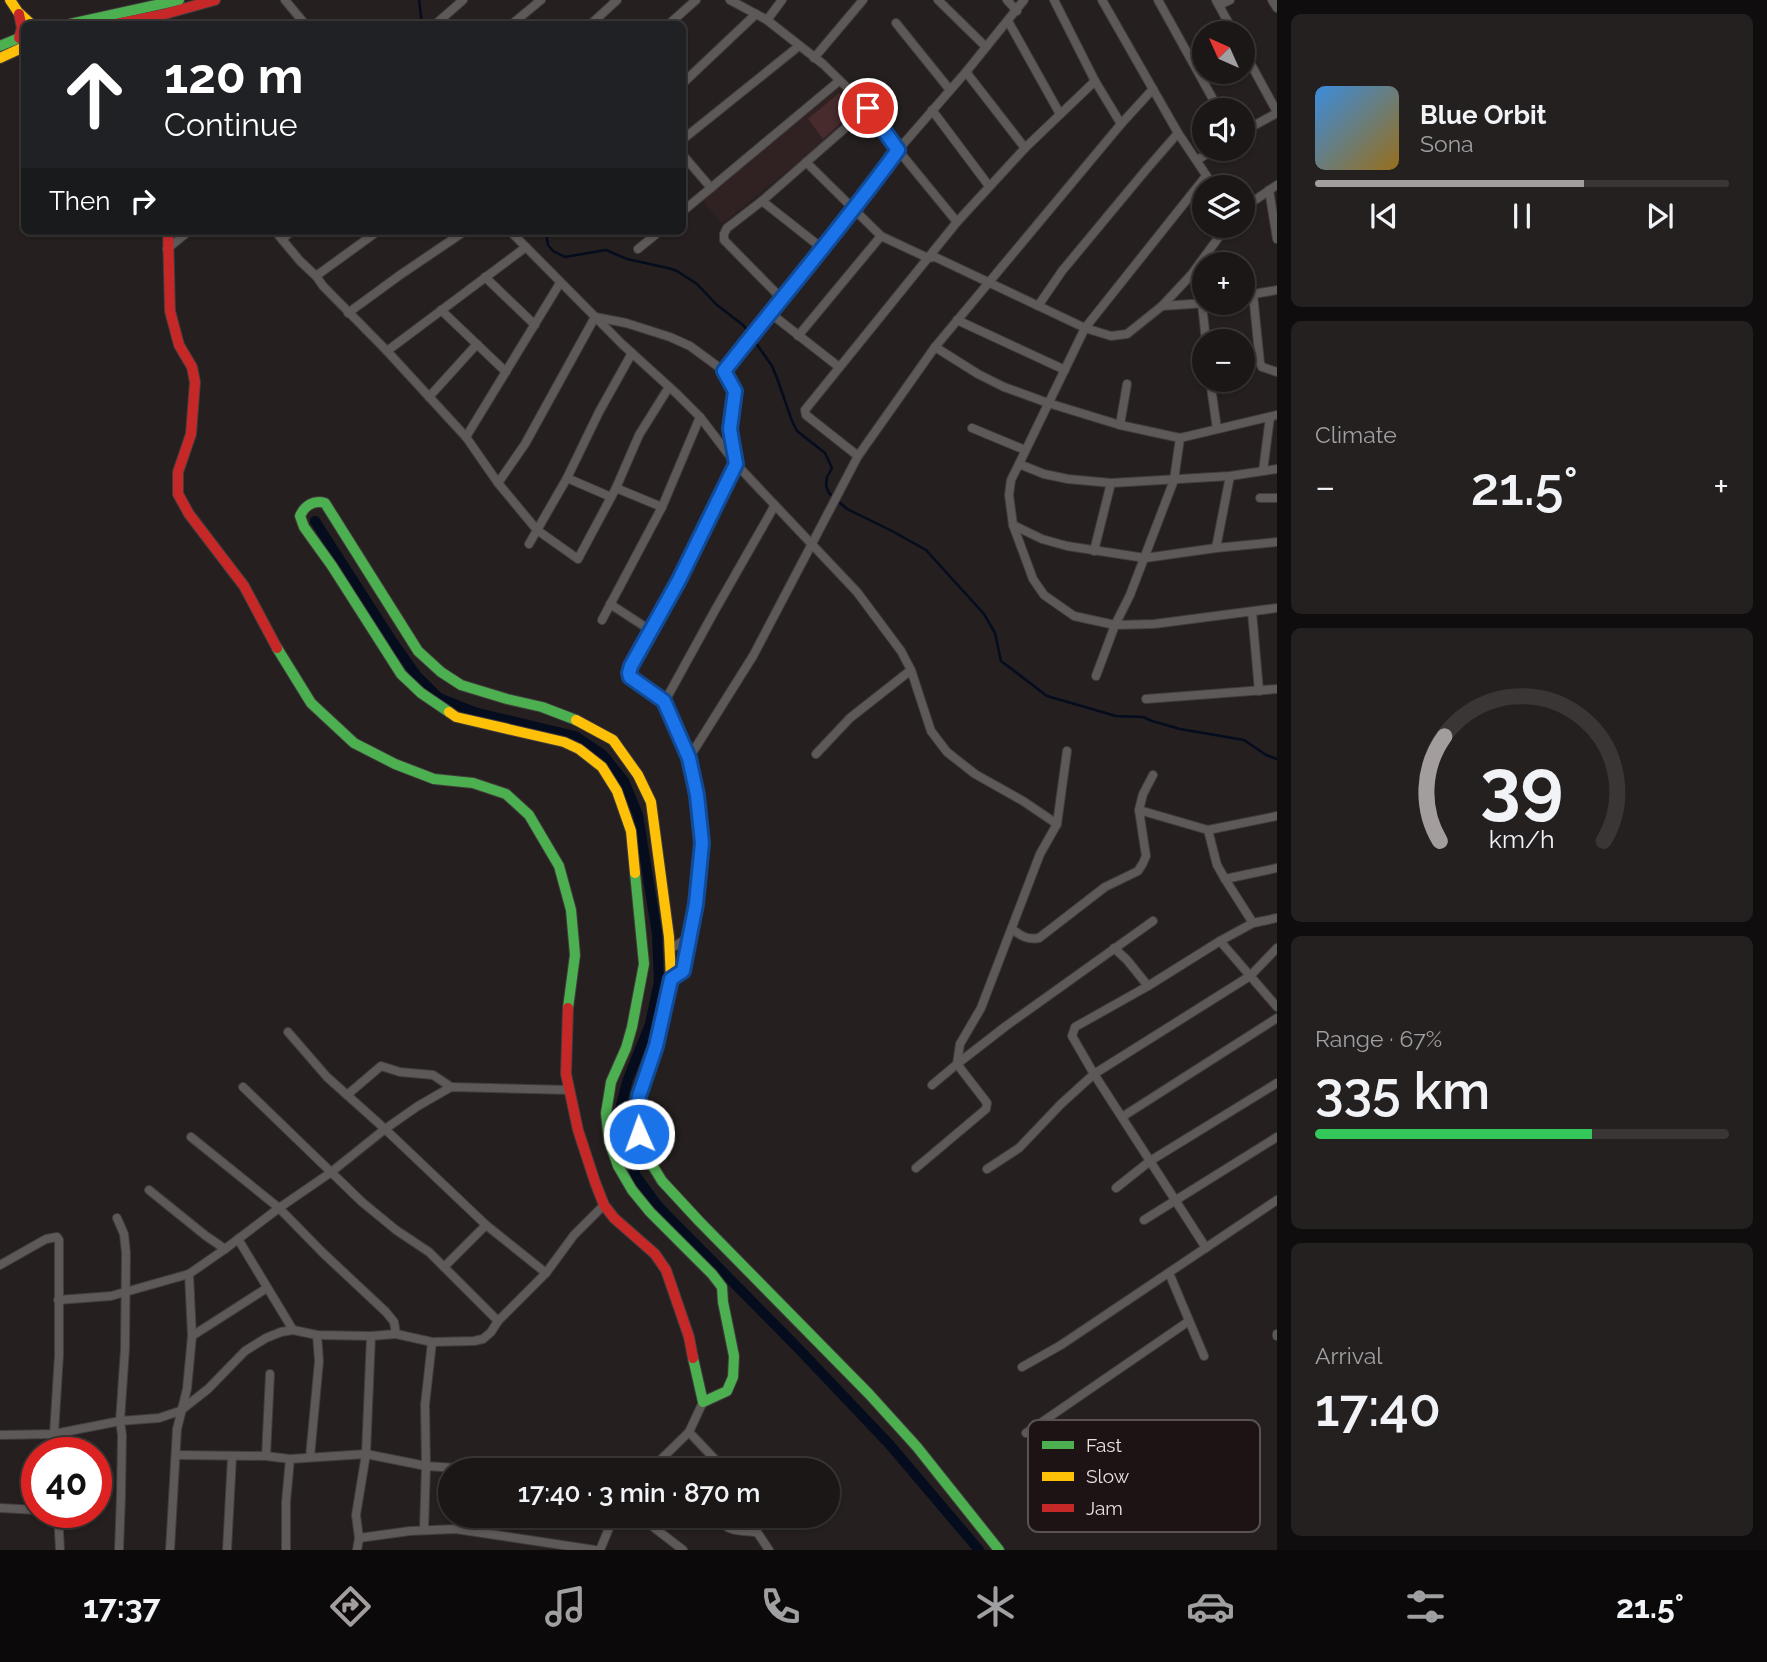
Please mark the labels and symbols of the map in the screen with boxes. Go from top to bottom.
north arrow [1192,21,1255,84]
pin [838,78,898,138]
position arrow [602,1097,676,1171]
legend [1028,1420,1260,1532]
text: Fast [1086,1434,1122,1456]
speed limit sign: 40 [21,1437,112,1528]
text: Slow [1086,1465,1130,1487]
text: Jam [1086,1497,1123,1519]

